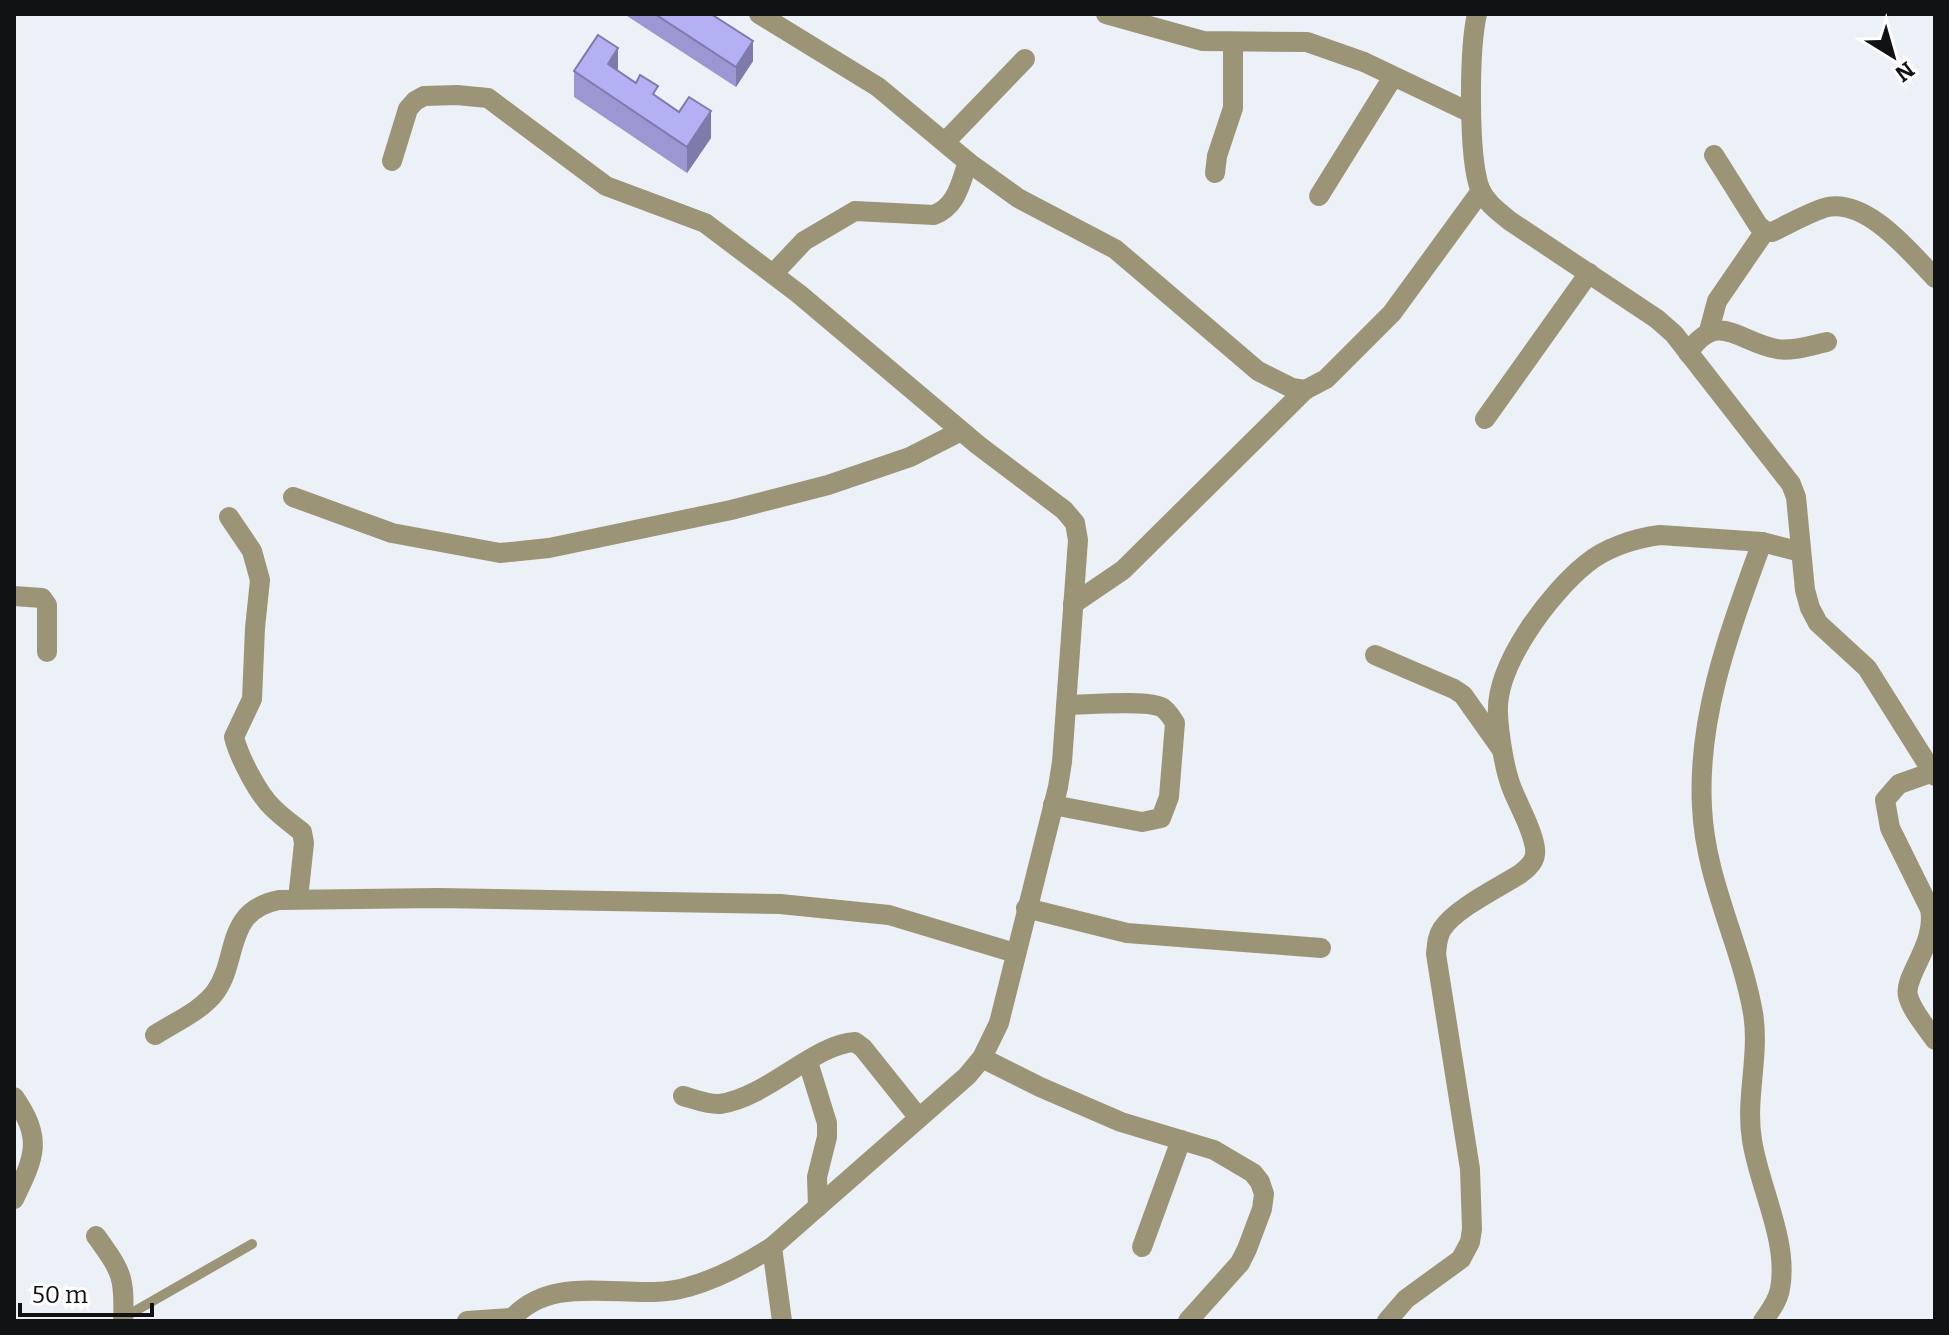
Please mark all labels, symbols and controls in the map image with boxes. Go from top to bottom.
north arrow [1853,16,1933,96]
text: N [1890,56,1920,87]
scale bar [20,1267,152,1317]
text: 50 m [32,1281,88,1309]

